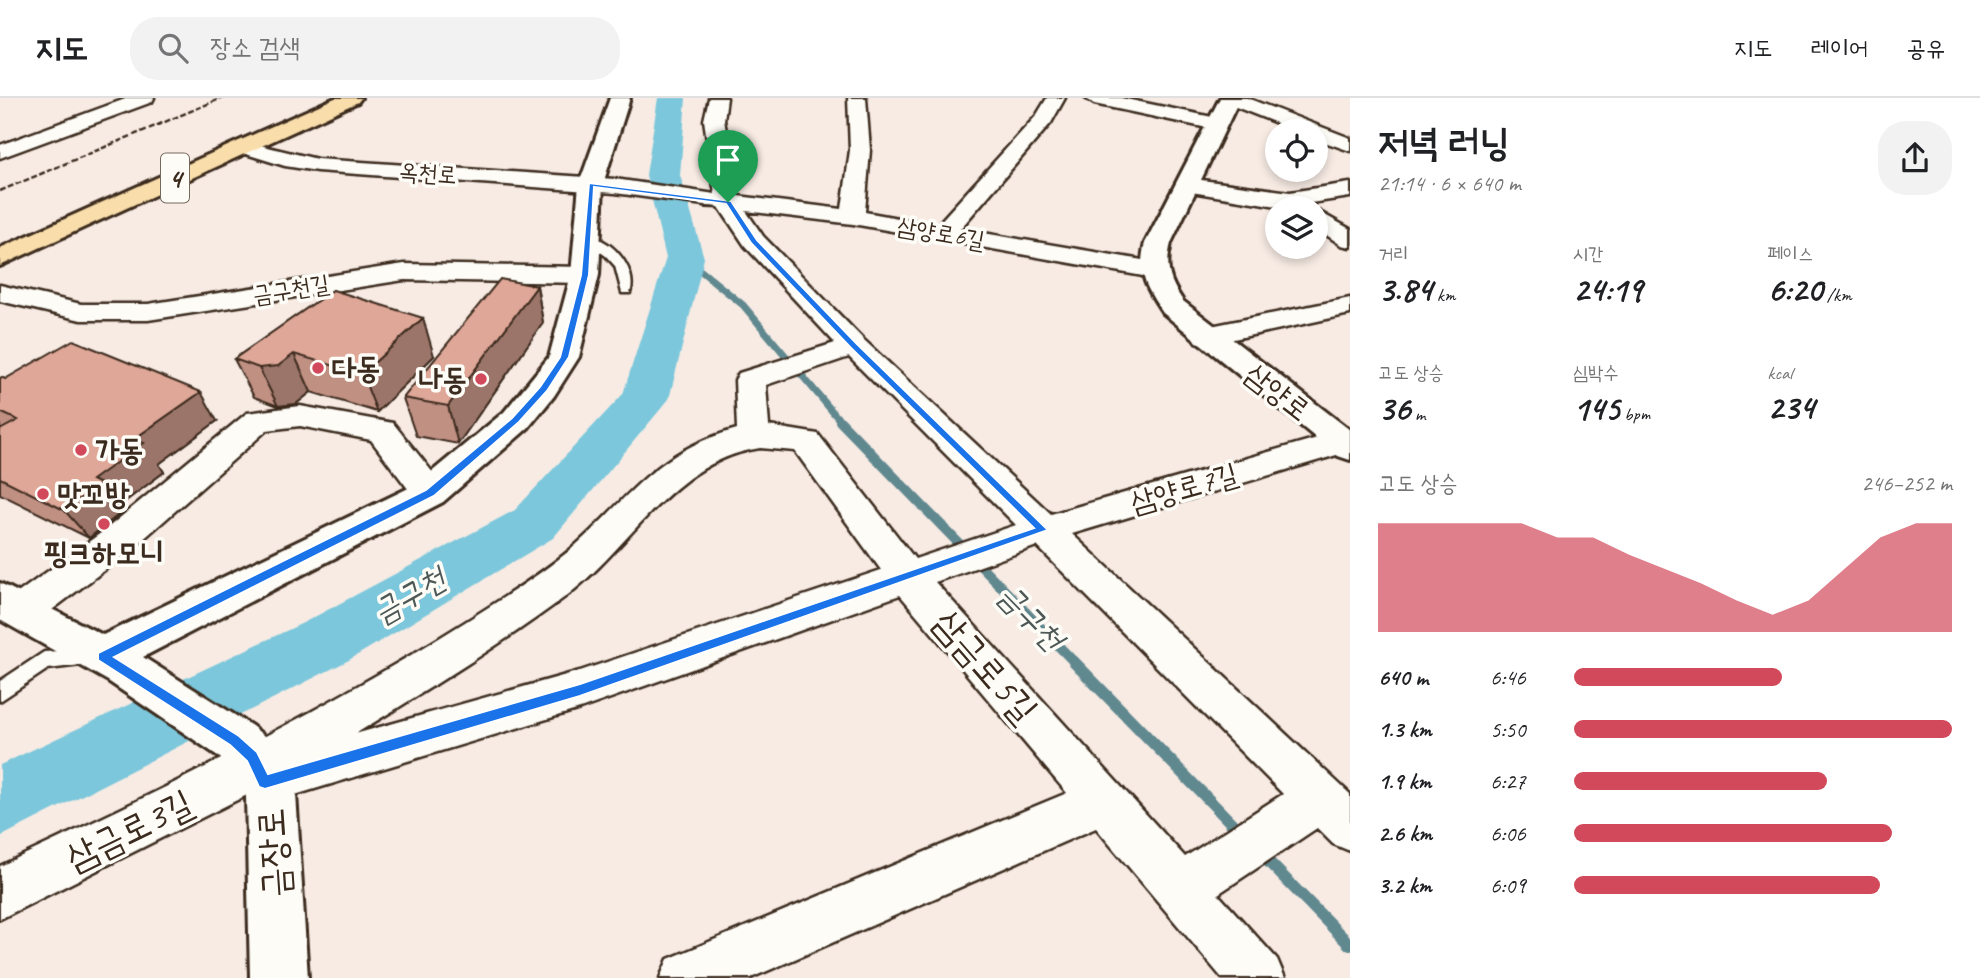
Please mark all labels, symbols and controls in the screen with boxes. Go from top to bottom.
search box [130,17,620,80]
text: 지도 [35,27,88,69]
icon: search [154,29,192,67]
text: 장소 검색 [210,31,300,64]
text: 지도 [1734,33,1772,63]
text: 레이어 [1810,33,1868,63]
text: 공유 [1906,33,1945,63]
map controls [1265,119,1328,259]
button: locate [1265,119,1328,182]
text: 저녁 러닝 [1378,119,1510,166]
button: share [1878,121,1952,195]
pin [698,130,758,202]
icon: arrive [709,141,747,179]
road number: 4 [161,154,189,202]
street label: 옥천로 [398,156,458,190]
text: 21:14 · 6 × 640 m [1378,169,1521,198]
button: layers [1265,196,1328,259]
street label: 삼양로6길 [895,211,987,255]
text: 거리 [1378,242,1409,266]
text: 시간 [1573,242,1603,266]
text: 페이스 [1767,242,1813,266]
text: 3.84 [1378,267,1432,312]
text: 24:19 [1573,267,1642,312]
text: 6:20 [1767,267,1822,312]
street label: 금구천길 [251,268,331,310]
text: km [1432,283,1455,307]
text: /km [1822,283,1852,307]
place label: 다동 [332,349,380,387]
street label: 삼양로 [1238,355,1318,429]
marker: 다동 [310,360,326,376]
place label: 나동 [419,360,467,398]
text: 고도 상승 [1378,361,1444,385]
text: 심박수 [1573,361,1619,385]
text: kcal [1767,361,1792,385]
marker: 나동 [473,371,489,387]
text: 234 [1767,385,1815,430]
text: 36 [1378,386,1410,431]
text: 145 [1573,386,1619,431]
text: m [1410,402,1426,426]
text: bpm [1619,402,1650,426]
place label: 가동 [95,431,143,469]
marker: 가동 [73,442,89,458]
street label: 삼양로7길 [1126,455,1242,521]
text: 고도 상승 [1378,469,1458,498]
text: 246–252 m [1861,469,1952,498]
place label: 맛꼬방 [57,475,130,513]
marker: 맛꼬방 [35,486,51,502]
marker: 핑크하모니 [96,516,112,532]
place label: 핑크하모니 [44,534,164,572]
water label: 금구천 [365,556,456,632]
water label: 금구천 [989,575,1075,661]
street label: 삼금로5길 [924,599,1048,733]
text: 640 m [1378,663,1428,692]
text: 6:46 [1490,663,1526,692]
text: 1.3 km [1378,715,1432,744]
text: 5:50 [1490,715,1526,744]
text: 1.9 km [1378,767,1431,796]
text: 6:27 [1490,767,1526,796]
street label: 삼금로3길 [58,779,200,881]
street label: 금장로 [246,807,300,899]
text: 2.6 km [1378,819,1432,848]
text: 6:06 [1490,819,1526,848]
text: 3.2 km [1378,871,1432,900]
text: 6:09 [1490,871,1526,900]

